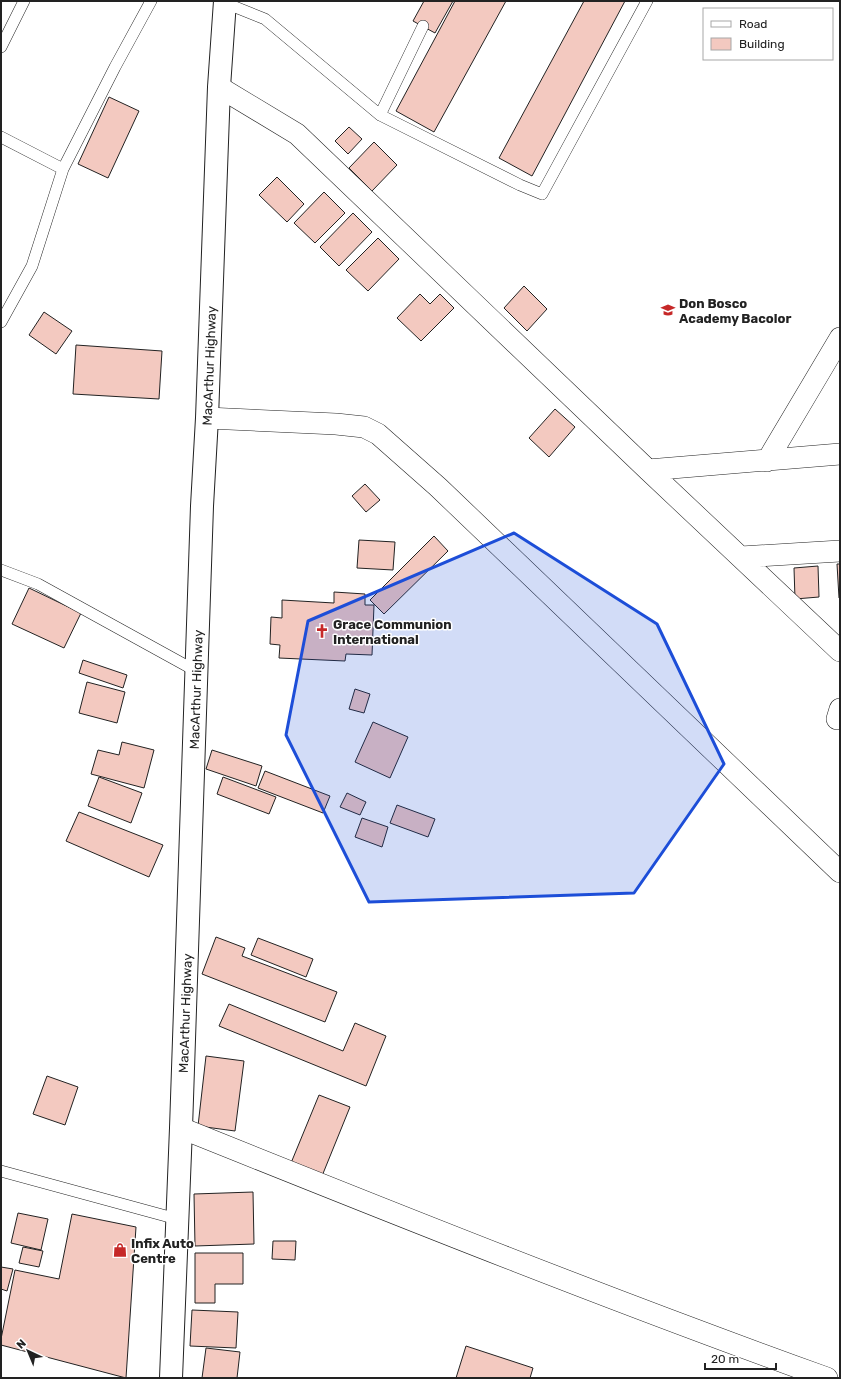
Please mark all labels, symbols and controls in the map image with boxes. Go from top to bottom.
legend [703,8,833,60]
text: Road [739,17,767,31]
text: Building [739,37,785,51]
place label: Don Bosco Academy Bacolor [679,296,791,326]
school or university icon: Don Bosco Academy Bacolor [660,302,676,318]
street label: MacArthur Highway [199,306,219,426]
place label: Grace Communion International [333,617,452,647]
church icon: Grace Communion International [314,623,330,639]
street label: MacArthur Highway [186,629,205,749]
street label: MacArthur Highway [175,953,194,1073]
place label: Infix Auto Centre [131,1236,194,1266]
shop icon: Infix Auto Centre [112,1242,128,1258]
north arrow [8,1331,48,1371]
text: N [14,1337,29,1352]
scale bar [705,1345,776,1371]
text: 20 m [711,1352,739,1366]

